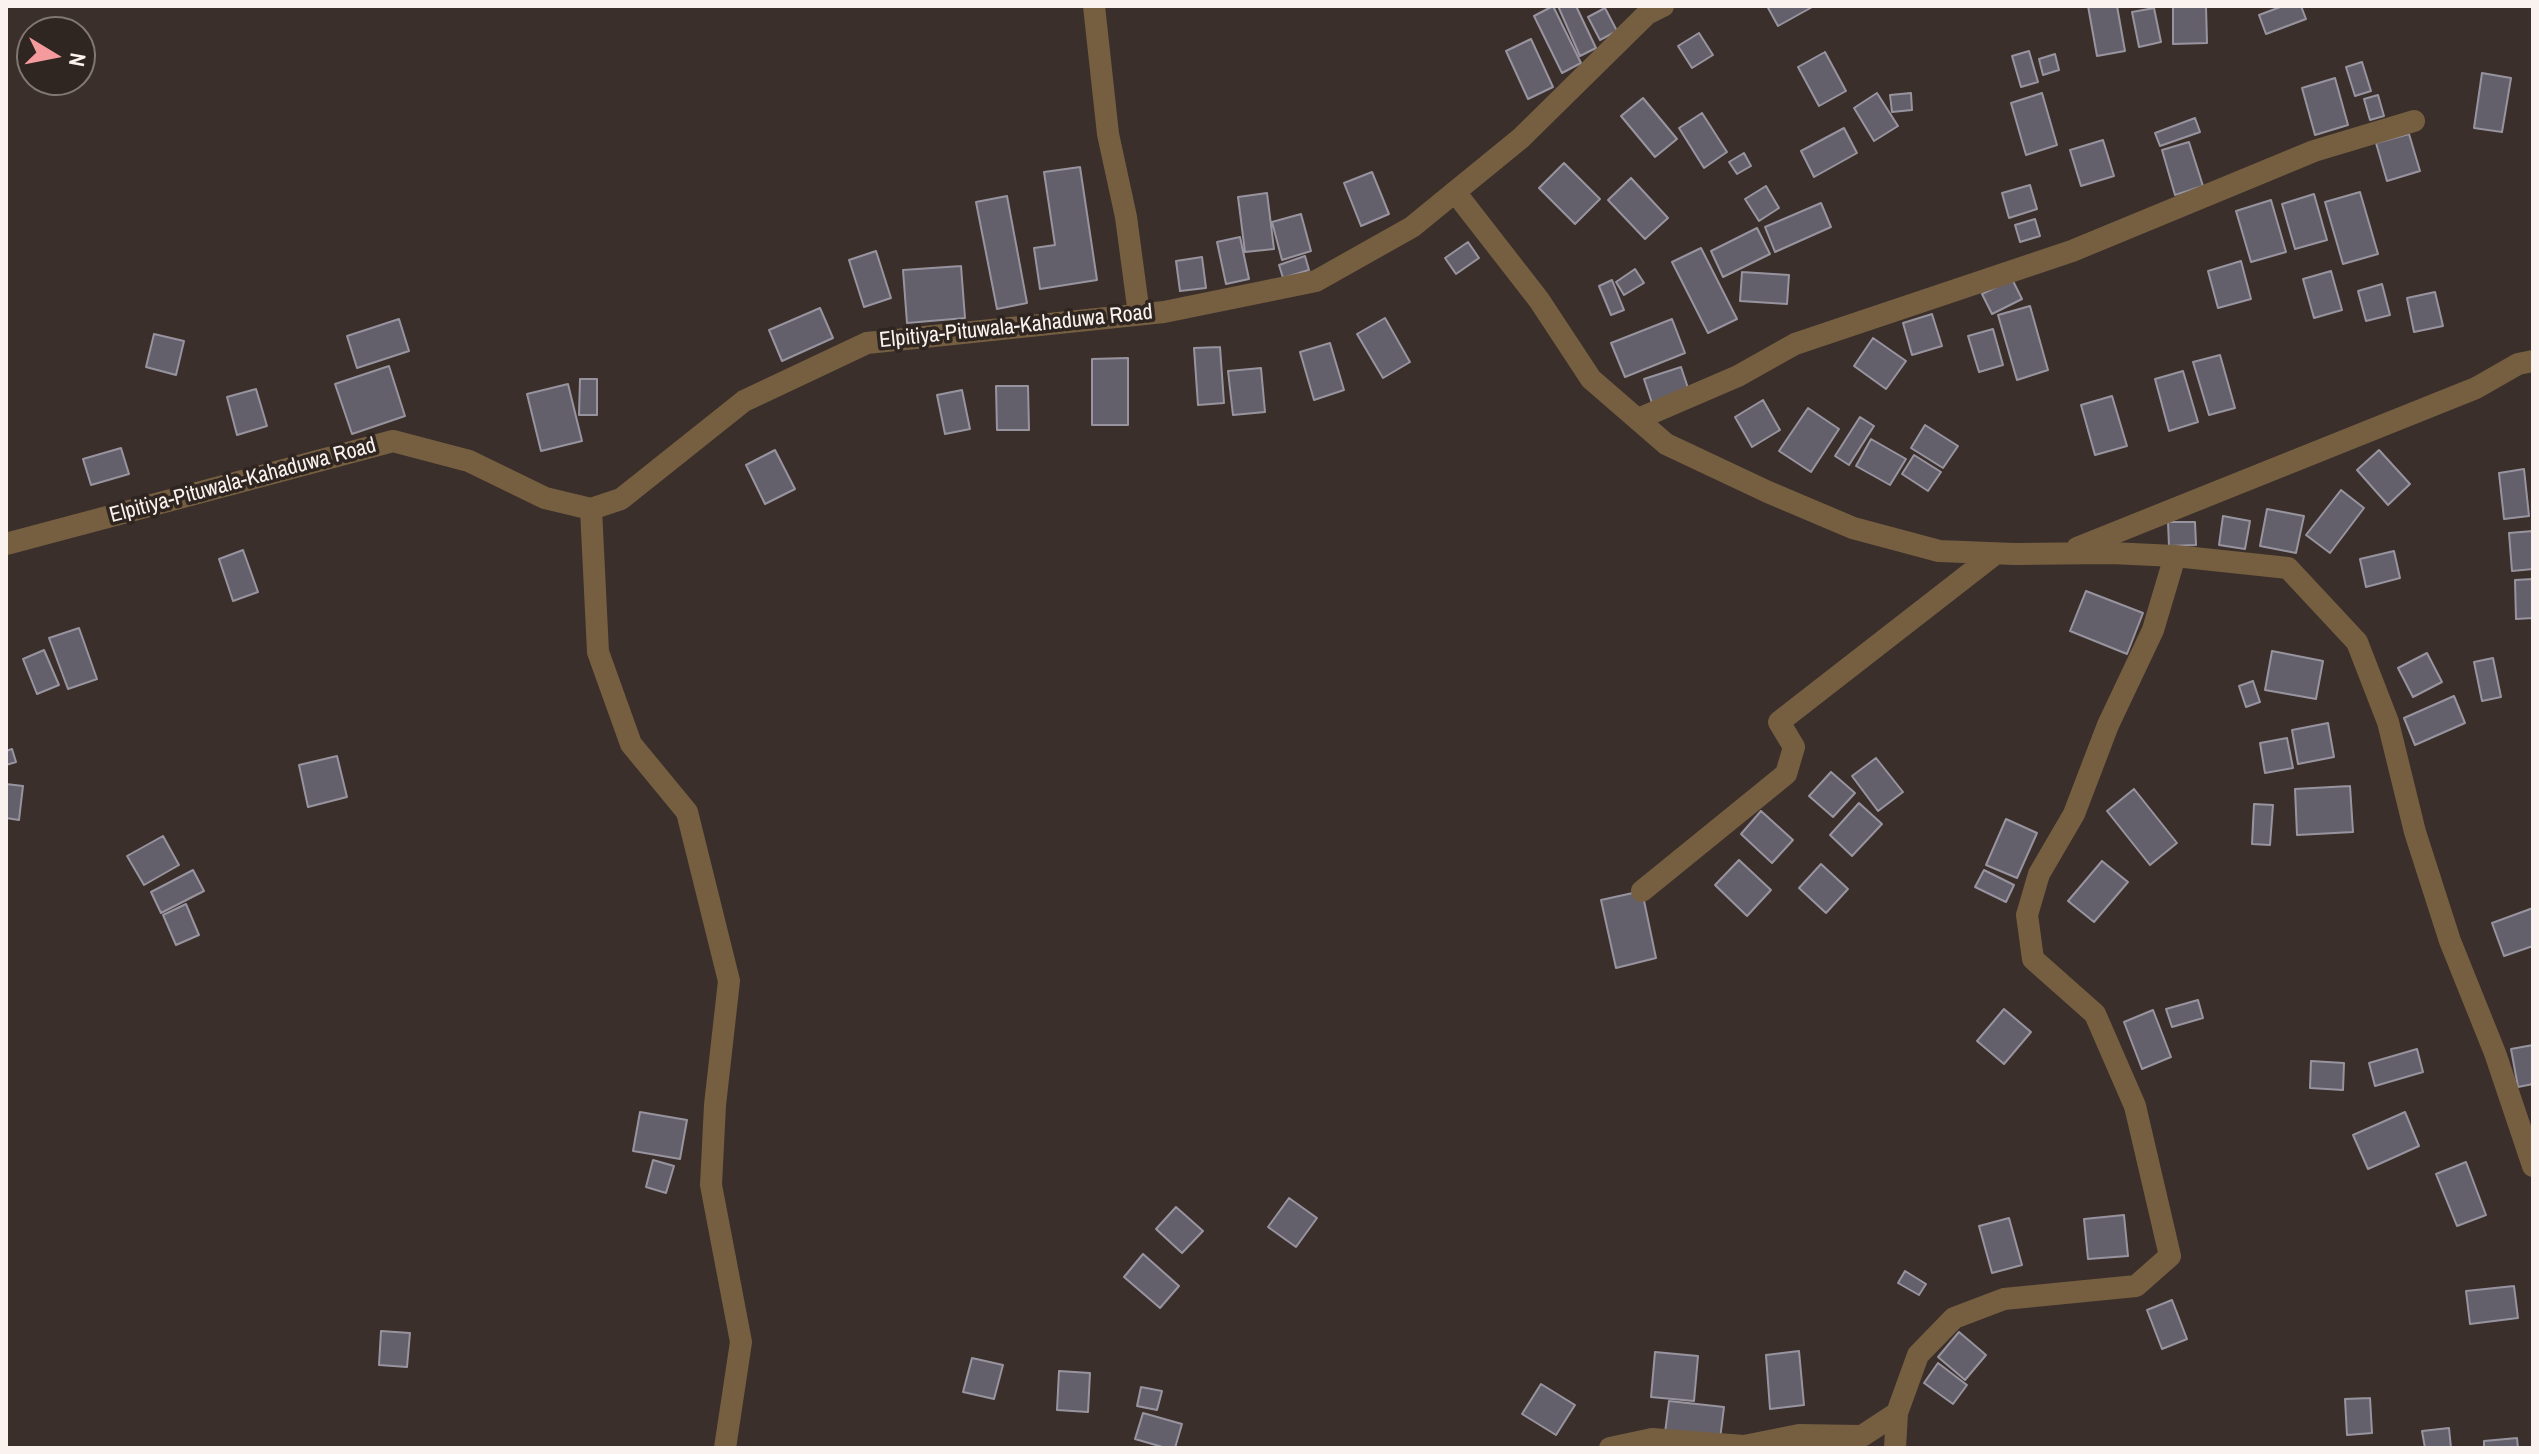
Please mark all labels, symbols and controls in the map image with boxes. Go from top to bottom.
north arrow [16,16,96,96]
text: N [62,51,94,69]
street label: Elpitiya-Pituwala-Kahaduwa Road [878,300,1154,354]
street label: Elpitiya-Pituwala-Kahaduwa Road [107,433,379,529]

